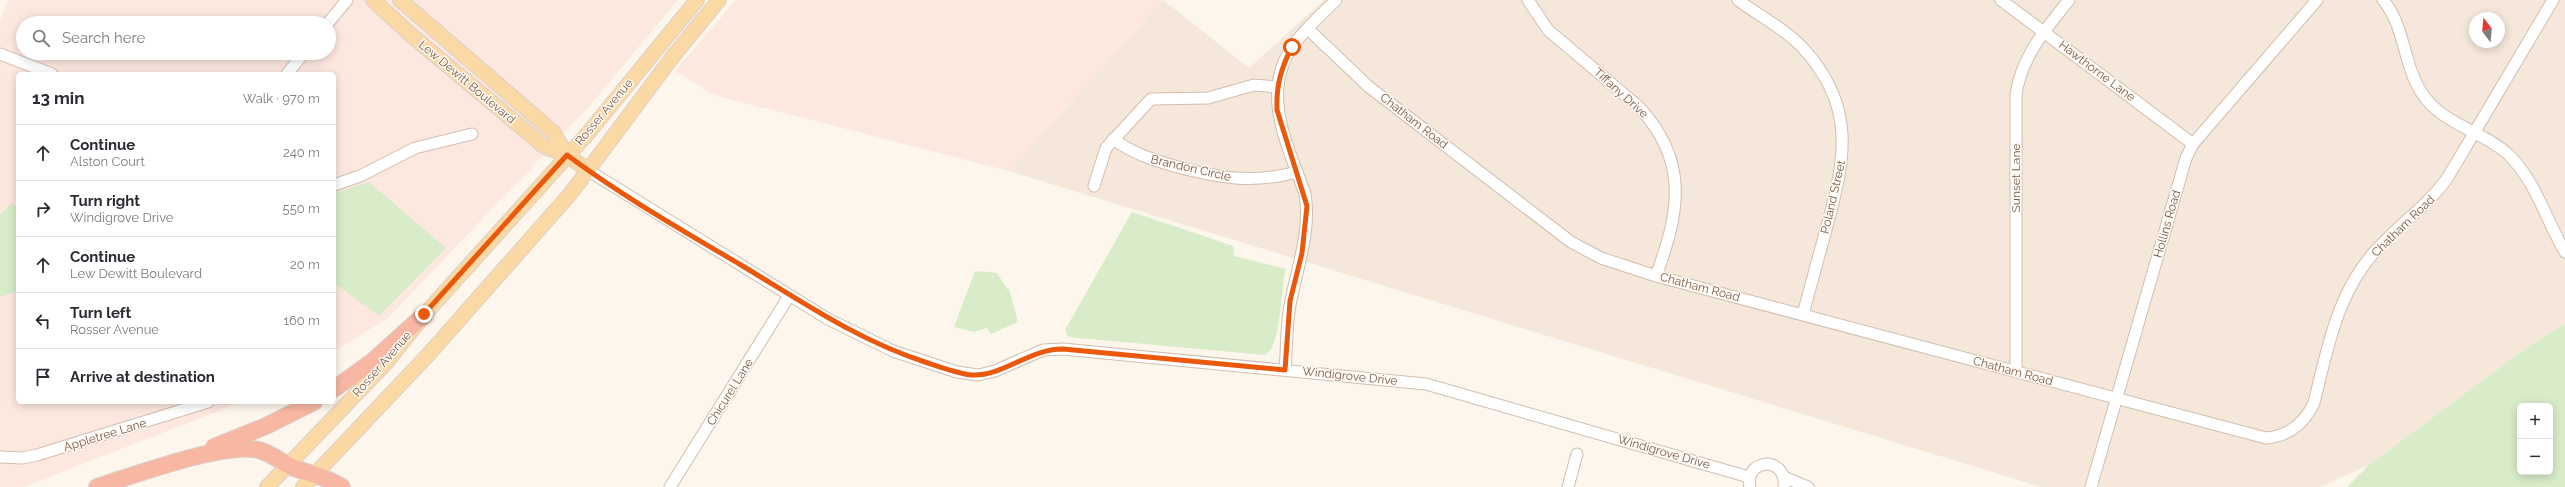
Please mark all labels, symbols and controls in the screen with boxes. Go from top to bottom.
north arrow [2469,12,2505,48]
search box [16,16,336,60]
icon: search [30,27,52,49]
text: Search here [62,29,145,47]
street label: Lew Dewitt Boulevard [416,37,518,127]
route start [1283,38,1301,56]
street label: Hawthorne Lane [2056,38,2138,104]
street label: Tiffany Drive [1591,65,1651,121]
street label: Rosser Avenue [572,76,636,148]
text: 13 min [32,88,84,108]
street label: Chatham Road [1377,90,1451,152]
text: Walk · 970 m [243,91,320,106]
text: Continue [70,136,135,154]
icon: ahead [32,142,54,164]
street label: Sunset Lane [2009,144,2023,212]
text: 240 m [283,145,320,160]
street label: Brandon Circle [1149,152,1233,184]
text: Alston Court [70,154,145,169]
street label: Poland Street [1818,159,1848,235]
street label: Hollins Road [2151,189,2183,259]
text: Turn right [70,192,140,210]
street label: Chatham Road [2369,192,2437,260]
icon: right [32,198,54,220]
text: 550 m [283,201,320,216]
text: Windigrove Drive [70,210,173,225]
text: Continue [70,248,135,266]
icon: ahead [32,254,54,276]
text: 20 m [290,257,320,272]
text: Lew Dewitt Boulevard [70,266,202,281]
street label: Chatham Road [1659,270,1741,304]
text: Turn left [70,304,131,322]
route end [415,305,433,323]
icon: left [32,310,54,332]
text: 160 m [283,313,320,328]
text: Rosser Avenue [70,322,159,337]
street label: Rosser Avenue [350,328,414,400]
street label: Chatham Road [1972,354,2054,388]
street label: Chicurel Lane [704,356,756,428]
street label: Windigrove Drive [1302,364,1398,388]
icon: arrive [32,366,54,388]
text: Arrive at destination [70,368,215,386]
map controls [2517,403,2553,475]
button: + [2517,403,2553,439]
street label: Appletree Lane [62,416,148,454]
street label: Windigrove Drive [1616,432,1712,472]
button: − [2517,439,2553,475]

